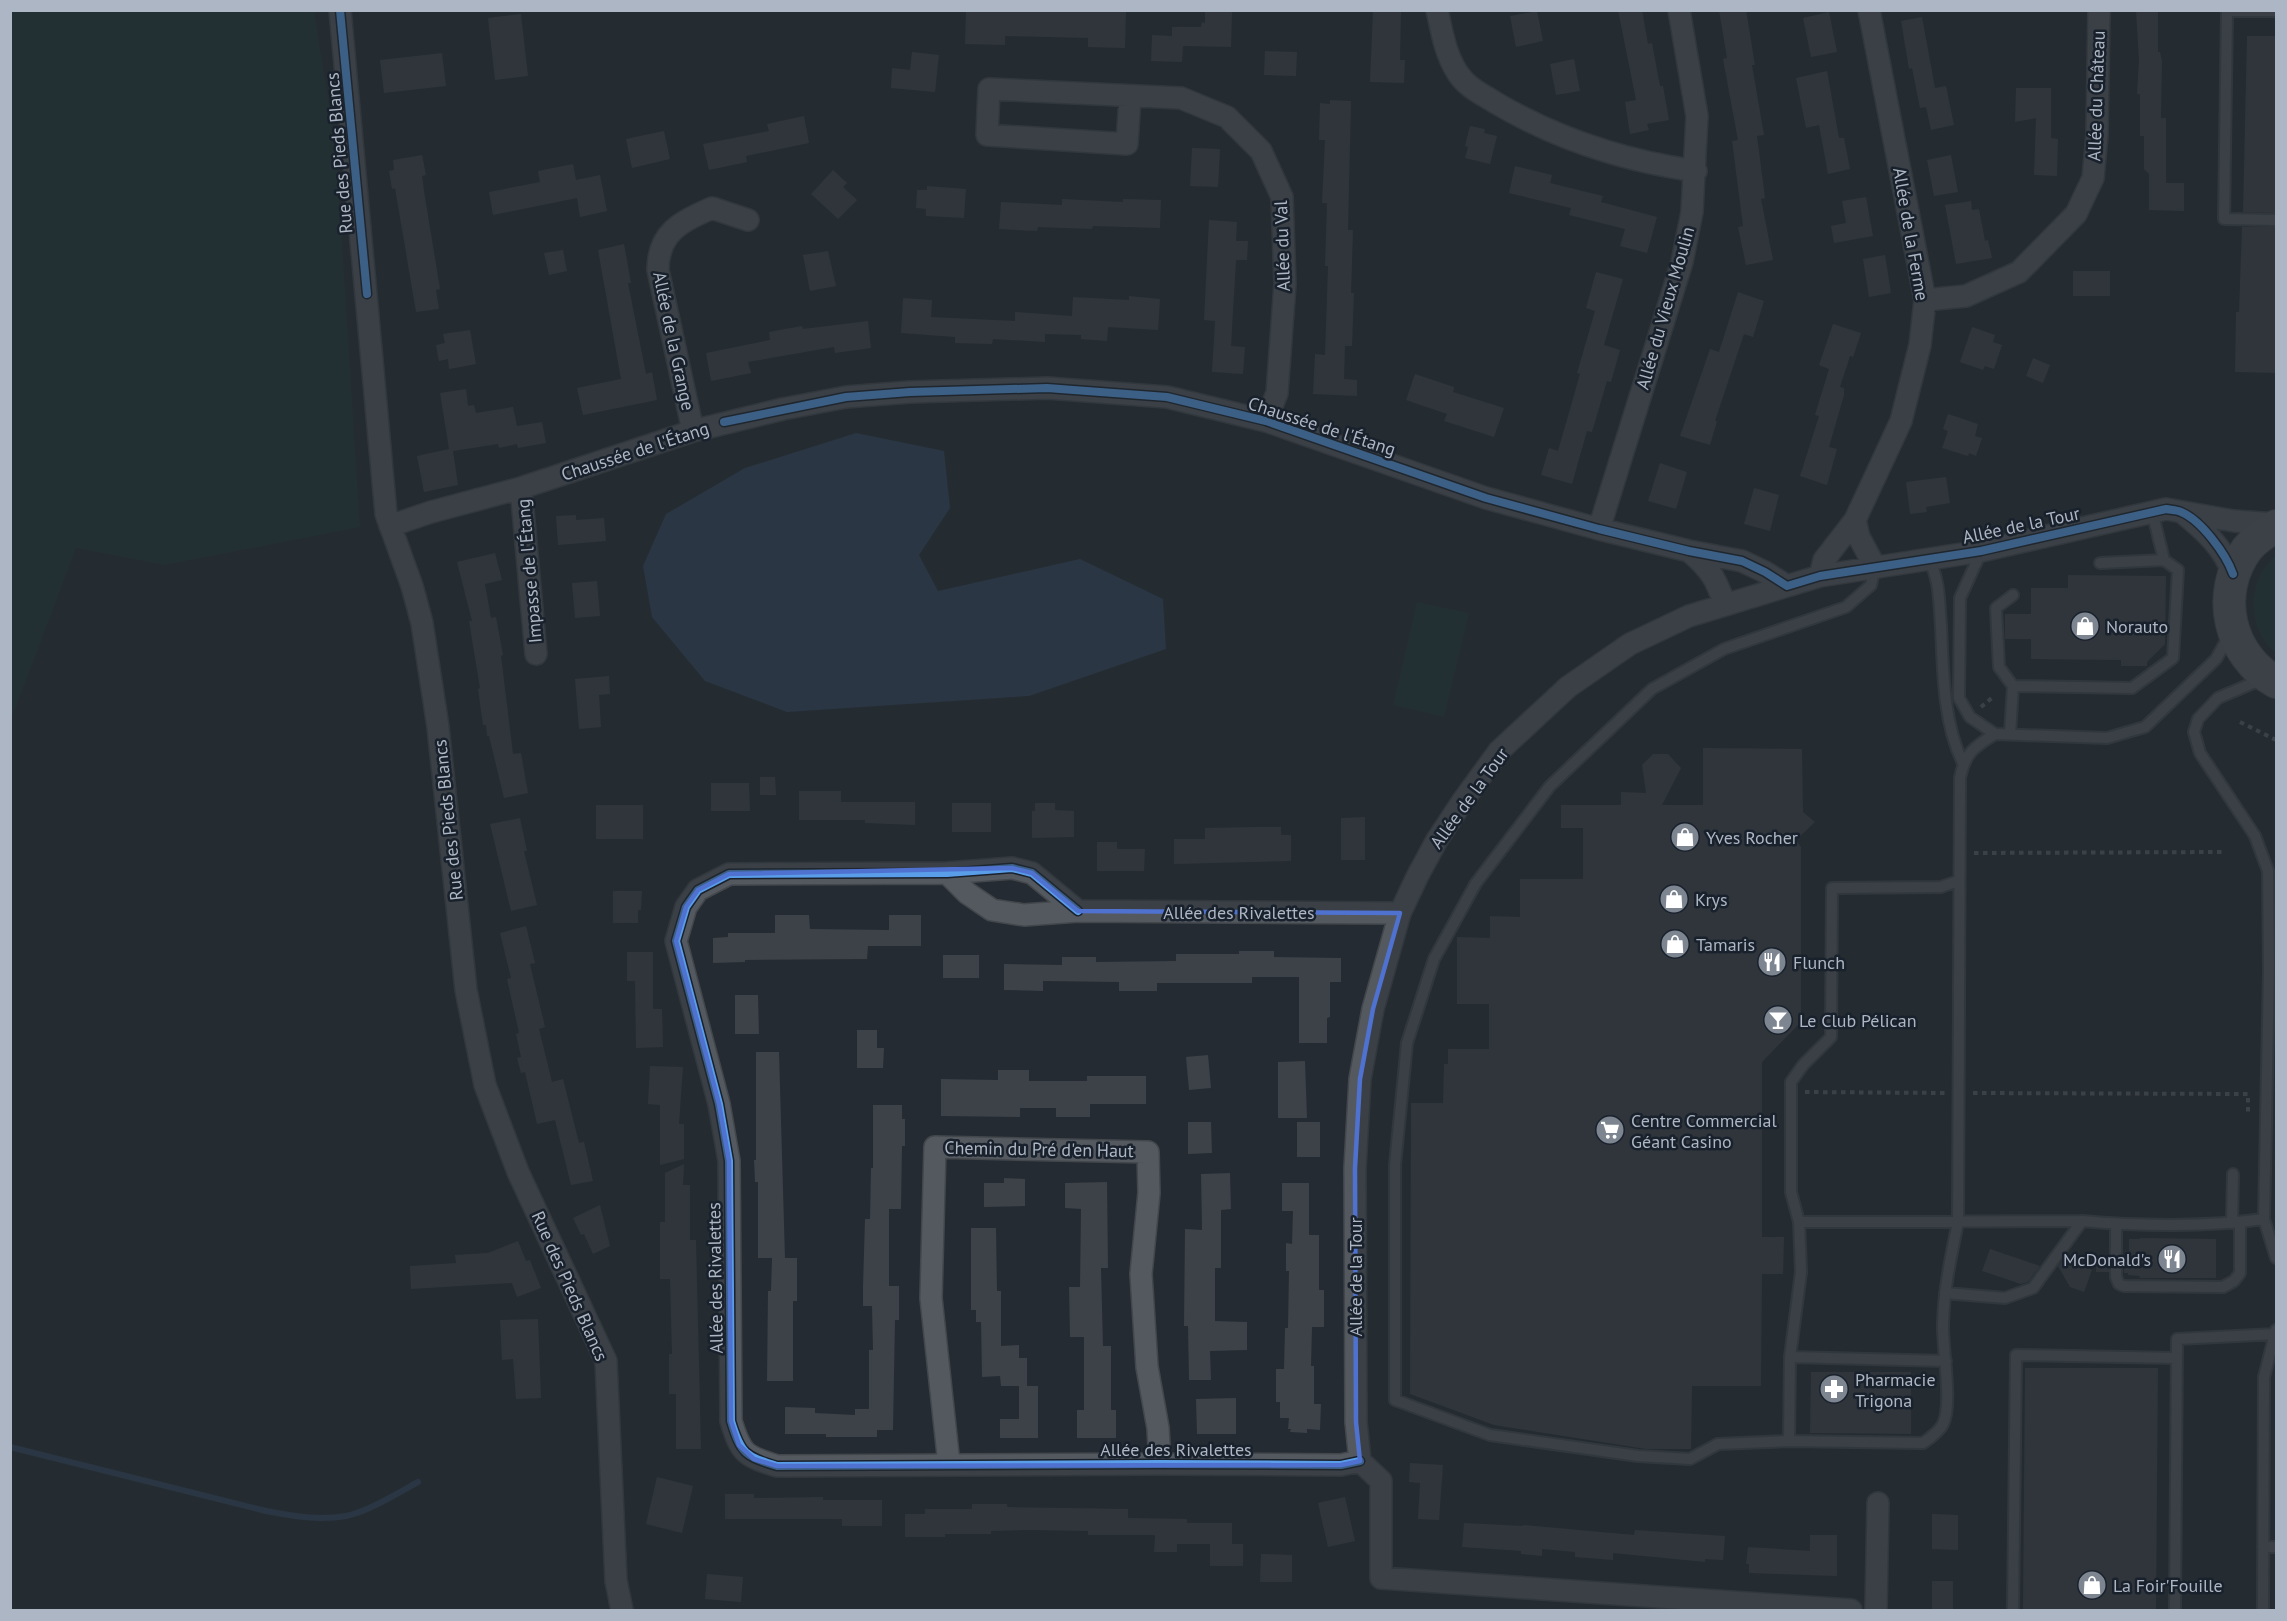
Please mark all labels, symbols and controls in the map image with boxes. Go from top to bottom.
street label: Allée du Château [2082,30,2110,162]
street label: Rue des Pieds Blancs [320,71,358,235]
street label: Allée de la Ferme [1888,166,1934,302]
street label: Allée du Val [1269,199,1295,292]
street label: Allée du Vieux Moulin [1631,224,1699,392]
street label: Allée de la Grange [648,270,700,412]
street label: Chaussée de l'Étang [1245,391,1399,461]
street label: Chaussée de l'Étang [558,416,712,486]
street label: Impasse de l'Étang [511,498,547,644]
street label: Allée de la Tour [1960,501,2082,549]
shop icon: Norauto [2069,610,2101,642]
place label: Norauto [2106,615,2168,638]
street label: Rue des Pieds Blancs [428,738,468,902]
street label: Allée de la Tour [1425,743,1513,853]
shop icon: Yves Rocher [1669,821,1701,853]
place label: Yves Rocher [1706,826,1798,849]
shop icon: Krys [1658,883,1690,915]
place label: Krys [1695,888,1728,911]
street label: Allée des Rivalettes [1163,901,1315,924]
shop icon: Tamaris [1659,928,1691,960]
place label: Tamaris [1696,933,1755,956]
restaurant icon: Flunch [1756,946,1788,978]
place label: Flunch [1793,951,1845,974]
bar icon: Le Club Pélican [1762,1004,1794,1036]
place label: Le Club Pélican [1799,1009,1917,1032]
place label: Centre Commercial Géant Casino [1631,1109,1777,1153]
supermarket icon: Centre Commercial Géant Casino [1594,1114,1626,1146]
street label: Chemin du Pré d'en Haut [944,1136,1134,1162]
street label: Allée des Rivalettes [702,1202,728,1354]
street label: Rue des Pieds Blancs [527,1207,613,1365]
street label: Allée de la Tour [1344,1217,1367,1337]
restaurant icon: McDonald's [2156,1243,2188,1275]
place label: McDonald's [2063,1248,2151,1271]
place label: Pharmacie Trigona [1855,1368,1936,1412]
pharmacy icon: Pharmacie Trigona [1818,1373,1850,1405]
street label: Allée des Rivalettes [1100,1438,1252,1461]
shop icon: La Foir'Fouille [2076,1569,2108,1601]
place label: La Foir'Fouille [2113,1574,2223,1597]

